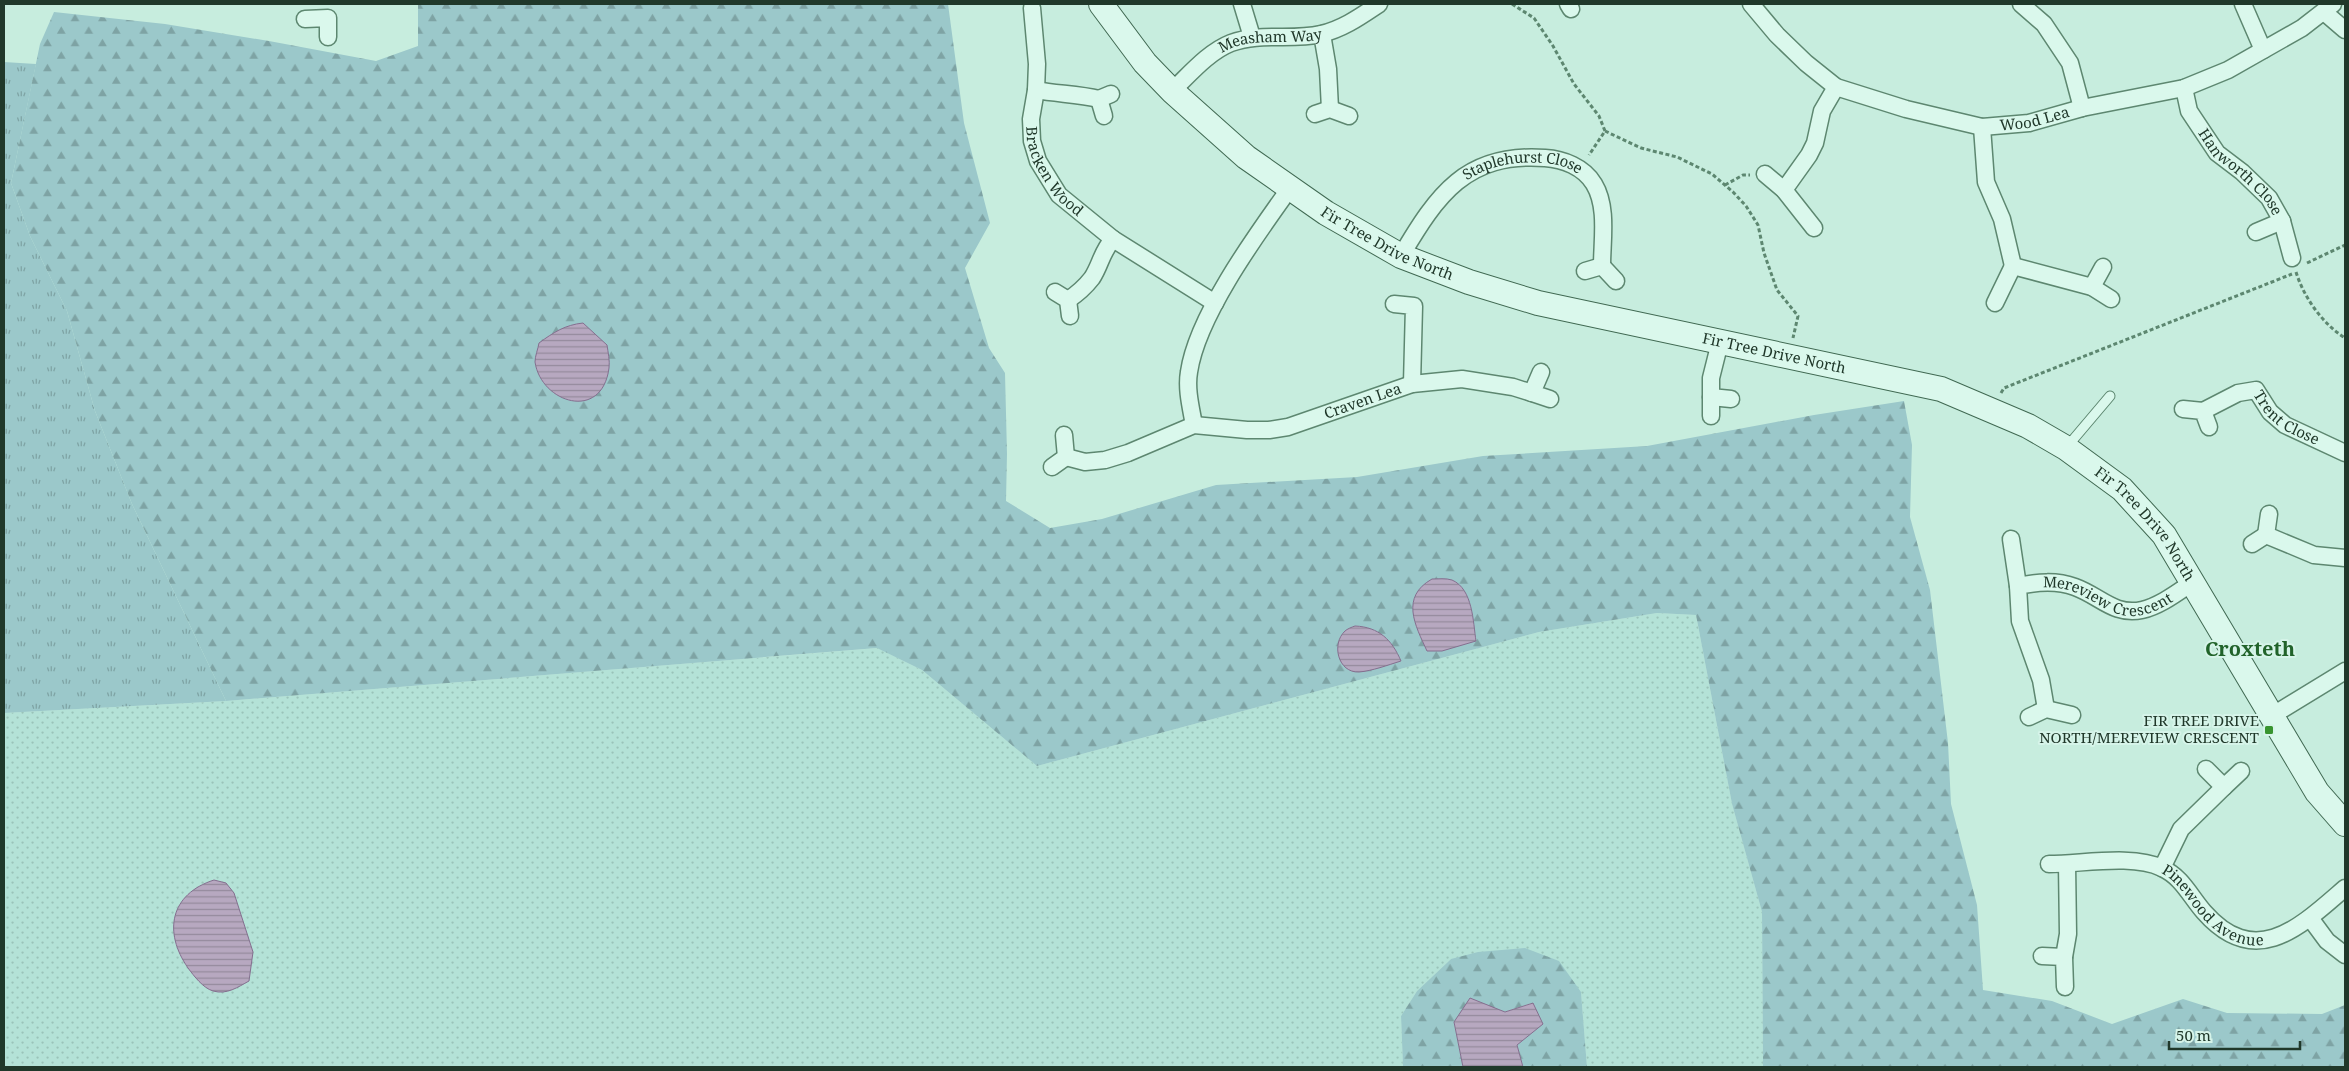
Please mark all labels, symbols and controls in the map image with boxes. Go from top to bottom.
street label: Measham Way [1214,23,1324,57]
street label: Wood Lea [1999,101,2072,134]
street label: Hanworth Close [2194,124,2288,219]
street label: Bracken Wood [1022,126,1088,220]
street label: Staplehurst Close [1458,146,1587,184]
street label: Fir Tree Drive North [1317,201,1457,284]
street label: Fir Tree Drive North [1701,327,1848,378]
street label: Craven Lea [1321,378,1404,423]
street label: Trent Close [2250,386,2323,449]
street label: Fir Tree Drive North [2091,461,2200,585]
street label: Mereview Crescent [2043,571,2176,620]
district label: Croxteth [2205,635,2295,662]
place label: FIR TREE DRIVE NORTH/MEREVIEW CRESCENT [2039,710,2259,747]
marker: FIR TREE DRIVE NORTH/MEREVIEW CRESCENT [2263,724,2275,736]
street label: Pinewood Avenue [2159,859,2264,950]
scale bar [2169,1018,2300,1050]
text: 50 m [2176,1025,2211,1045]

